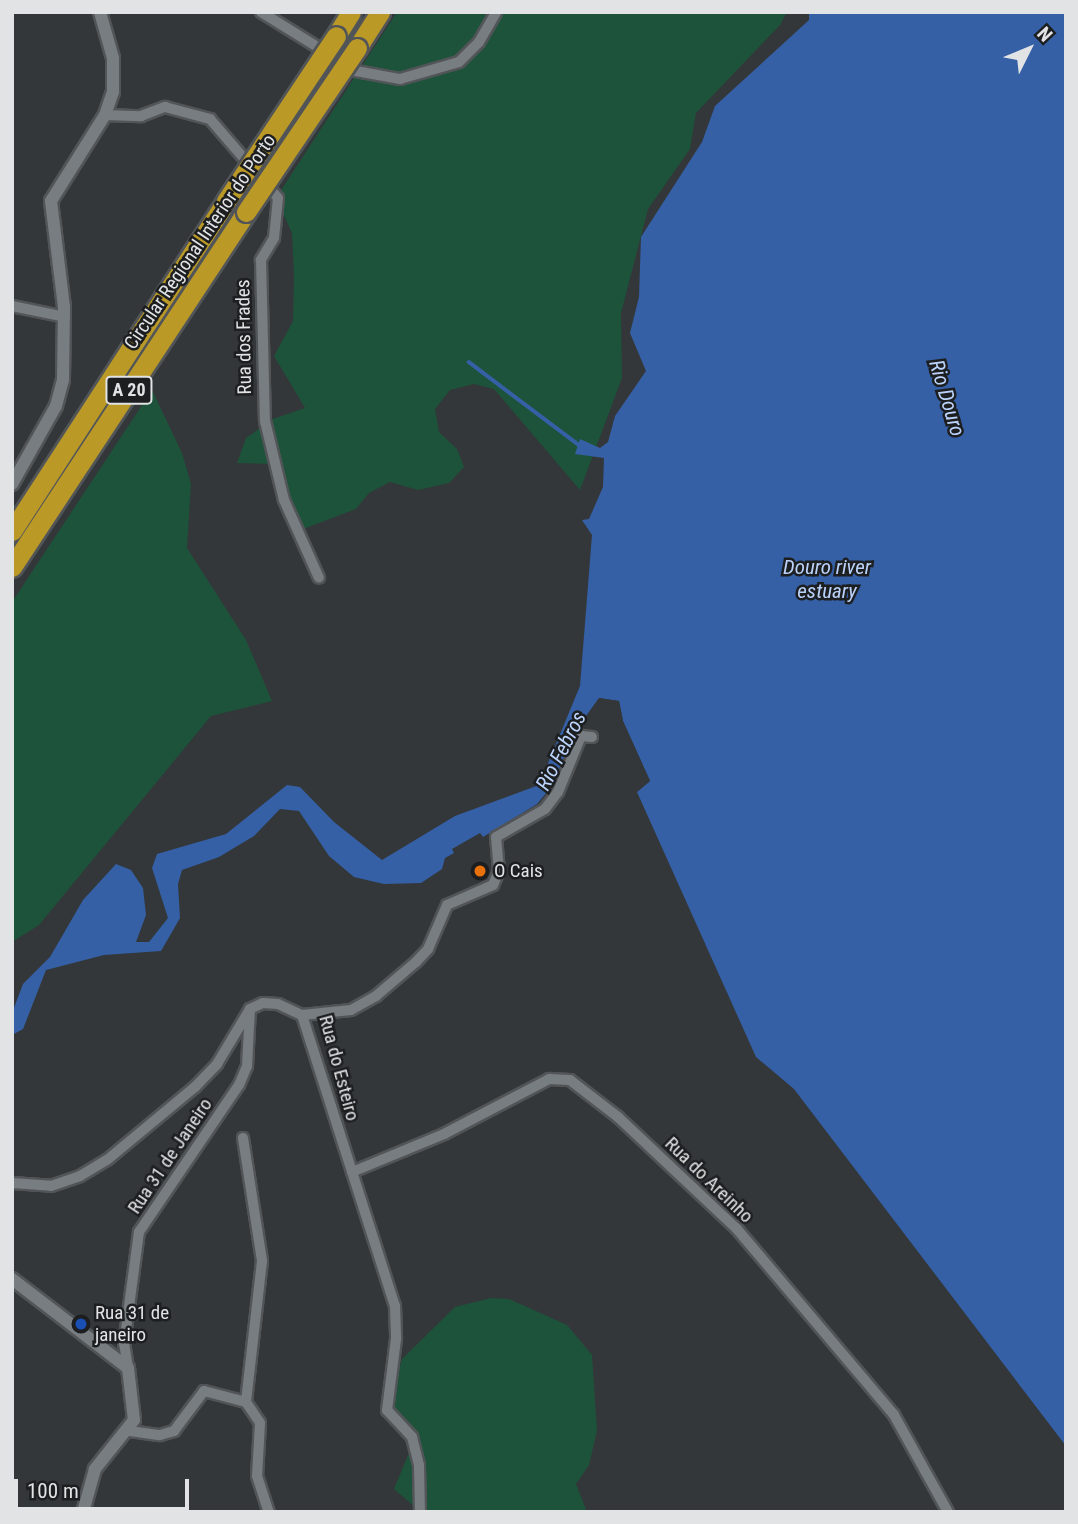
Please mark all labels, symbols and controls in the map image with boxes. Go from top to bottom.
north arrow [994,14,1064,84]
text: N [1032,22,1057,46]
street label: Circular Regional Interior do Porto [119,130,281,354]
street label: Rua dos Frades [232,279,256,395]
water label: Rio Douro [923,357,971,439]
road number: A 20 [104,376,154,404]
water label: Douro river estuary [783,554,871,604]
water label: Rio Febros [530,707,592,795]
place label: O Cais [494,860,543,882]
marker: O Cais [472,863,488,879]
street label: Rua do Esteiro [314,1013,364,1123]
street label: Rua 31 de Janeiro [123,1094,217,1218]
street label: Rua do Areinho [660,1132,758,1228]
place label: Rua 31 de janeiro [95,1302,169,1346]
marker: Rua 31 de janeiro [73,1316,89,1332]
scale bar [18,1464,192,1508]
text: 100 m [27,1479,79,1503]

